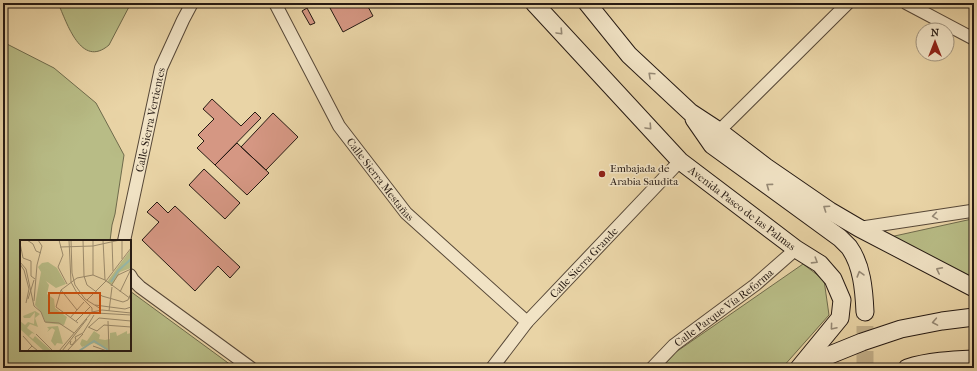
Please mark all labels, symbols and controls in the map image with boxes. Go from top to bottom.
north arrow [915,22,955,62]
text: N [931,26,940,39]
one-way arrow [556,27,563,35]
street label: Calle Sierra Vertientes [133,66,168,173]
one-way arrow [648,72,656,80]
one-way arrow [644,122,651,130]
street label: Calle Sierra Mestañas [344,135,416,224]
place label: Embajada de Arabia Saudita [609,162,679,188]
street label: Avenida Paseo de las Palmas [685,163,798,253]
marker: Embajada de Arabia Saudita [597,169,607,179]
one-way arrow [766,184,773,191]
one-way arrow [823,206,830,213]
one-way arrow [932,211,939,220]
street label: Calle Sierra Grande [547,224,621,301]
inset map [20,240,131,351]
one-way arrow [811,256,818,263]
street label: Calle Parque Vía Reforma [672,265,777,350]
one-way arrow [936,267,944,275]
one-way arrow [856,270,865,277]
one-way arrow [932,318,938,326]
one-way arrow [830,323,837,330]

